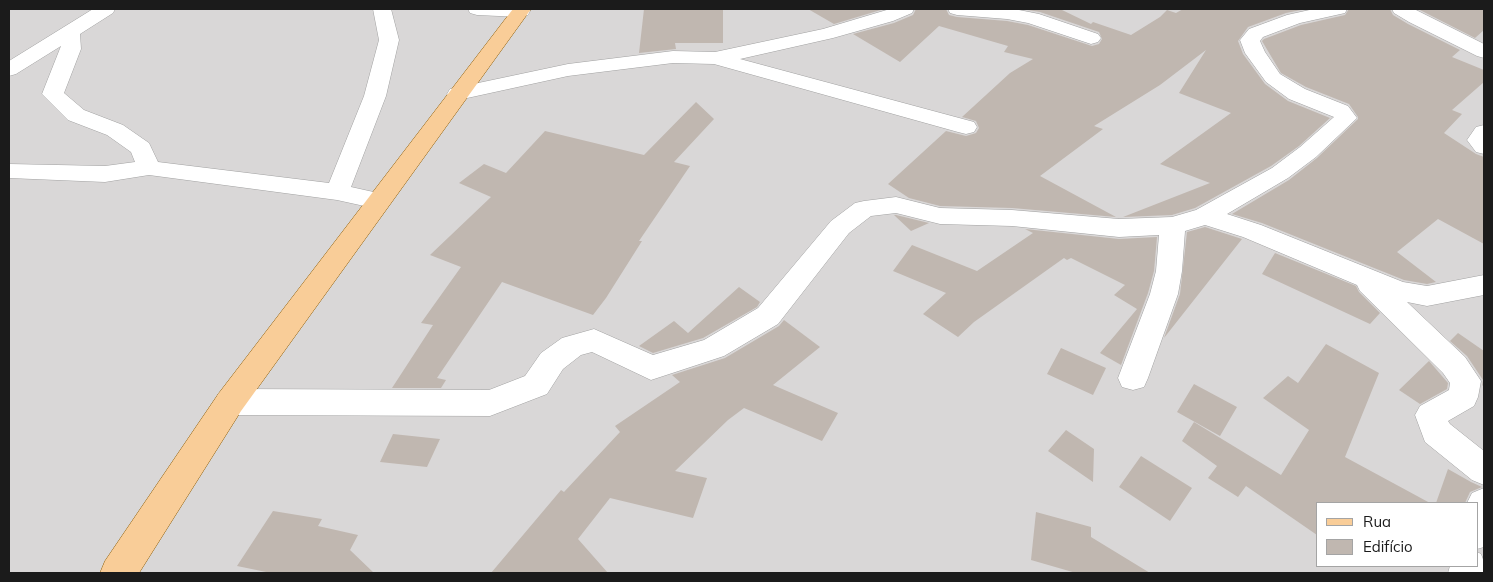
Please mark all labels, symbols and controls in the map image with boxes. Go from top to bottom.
legend [1316,502,1478,567]
text: Rua [1363,512,1391,531]
text: Edifício [1363,537,1413,556]

